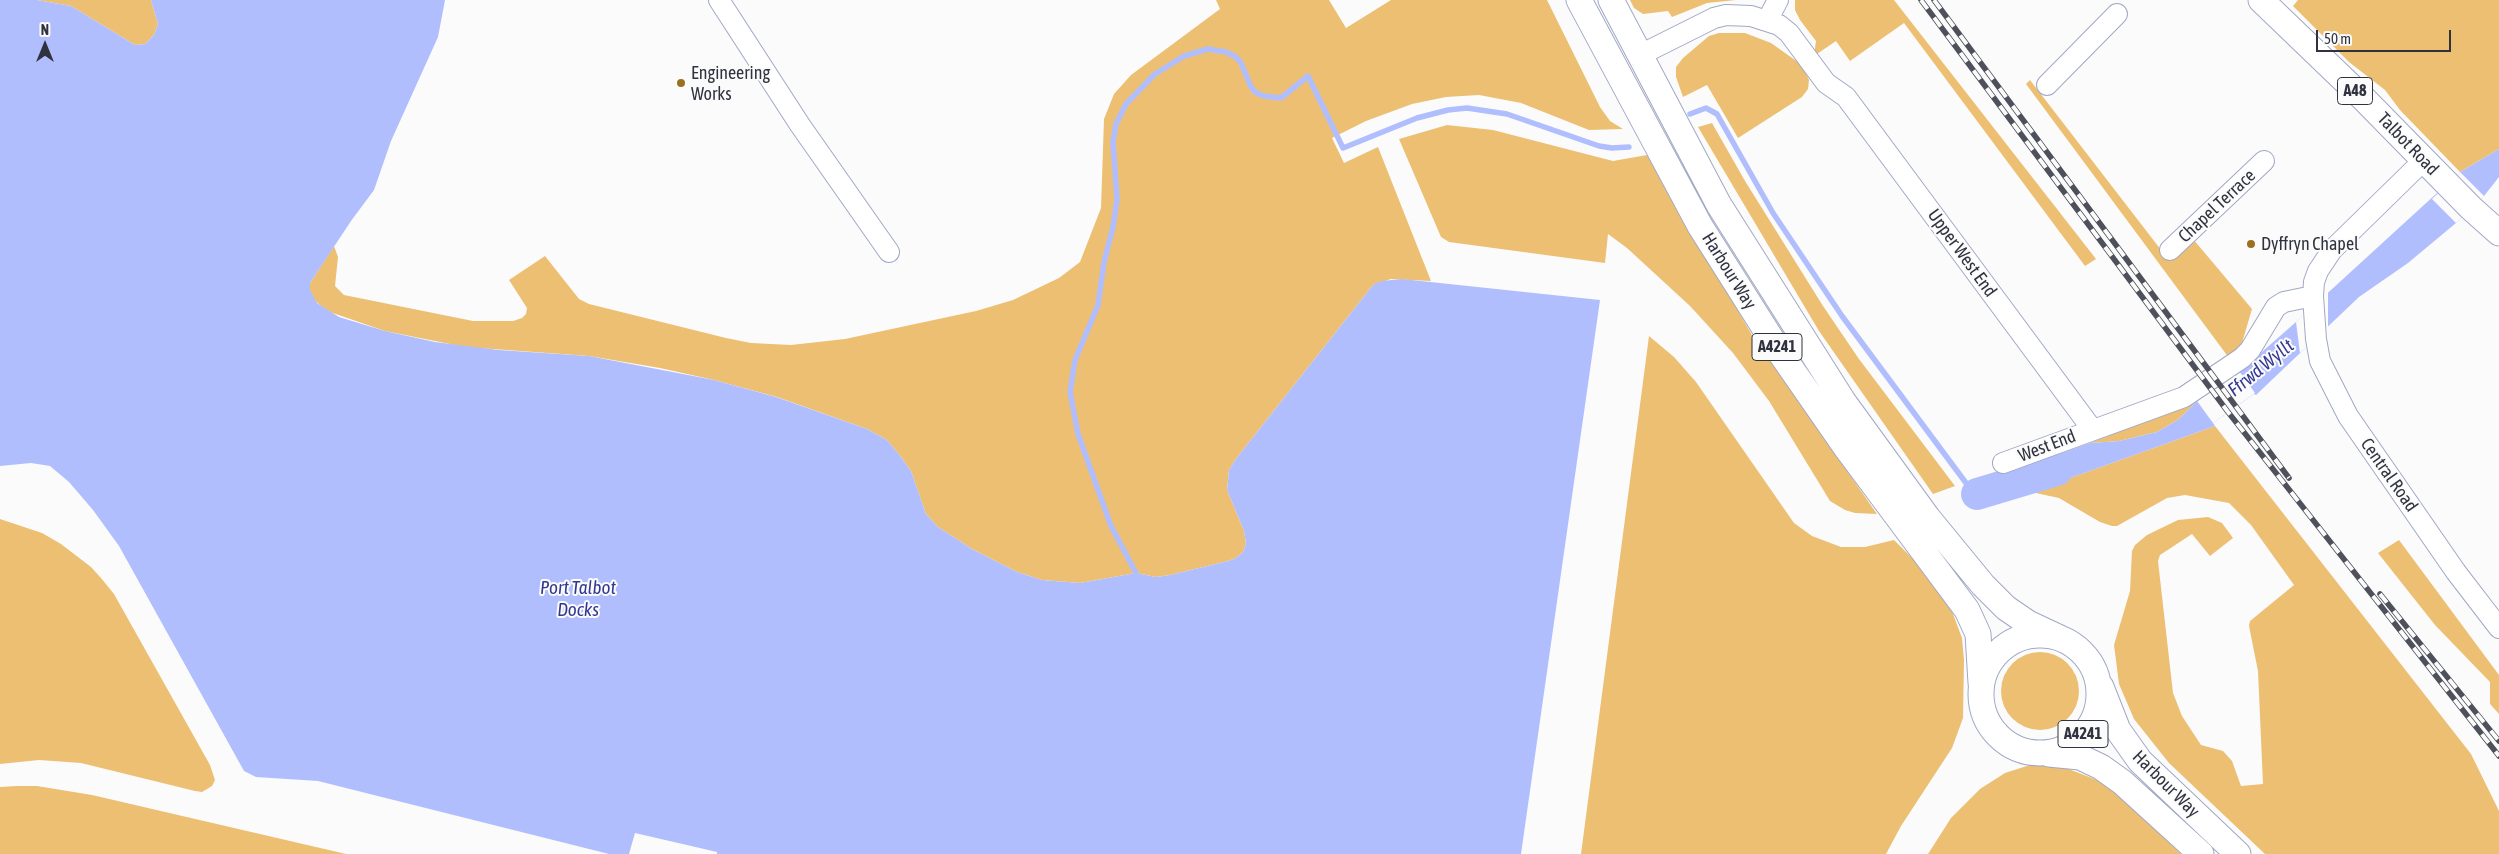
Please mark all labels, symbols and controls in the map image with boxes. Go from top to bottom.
north arrow [20,20,70,70]
scale bar [2319,20,2454,52]
text: N [41,22,49,38]
text: 50 m [2324,30,2351,47]
place label: Engineering Works [691,62,770,104]
marker: Engineering Works [675,77,687,89]
road number: A48 [2338,78,2372,104]
street label: Talbot Road [2373,108,2443,180]
street label: Chapel Terrace [2174,165,2260,247]
street label: Upper West End [1923,205,2001,301]
street label: Harbour Way [1697,229,1761,313]
place label: Dyffryn Chapel [2261,233,2359,255]
marker: Dyffryn Chapel [2245,238,2257,250]
road number: A4241 [1752,334,1802,361]
water label: Ffrwd Wyllt [2223,334,2299,402]
street label: West End [2015,425,2079,467]
street label: Central Road [2356,434,2422,516]
water label: Port Talbot Docks [540,577,616,621]
road number: A4241 [2058,721,2108,748]
street label: Harbour Way [2128,746,2204,822]

